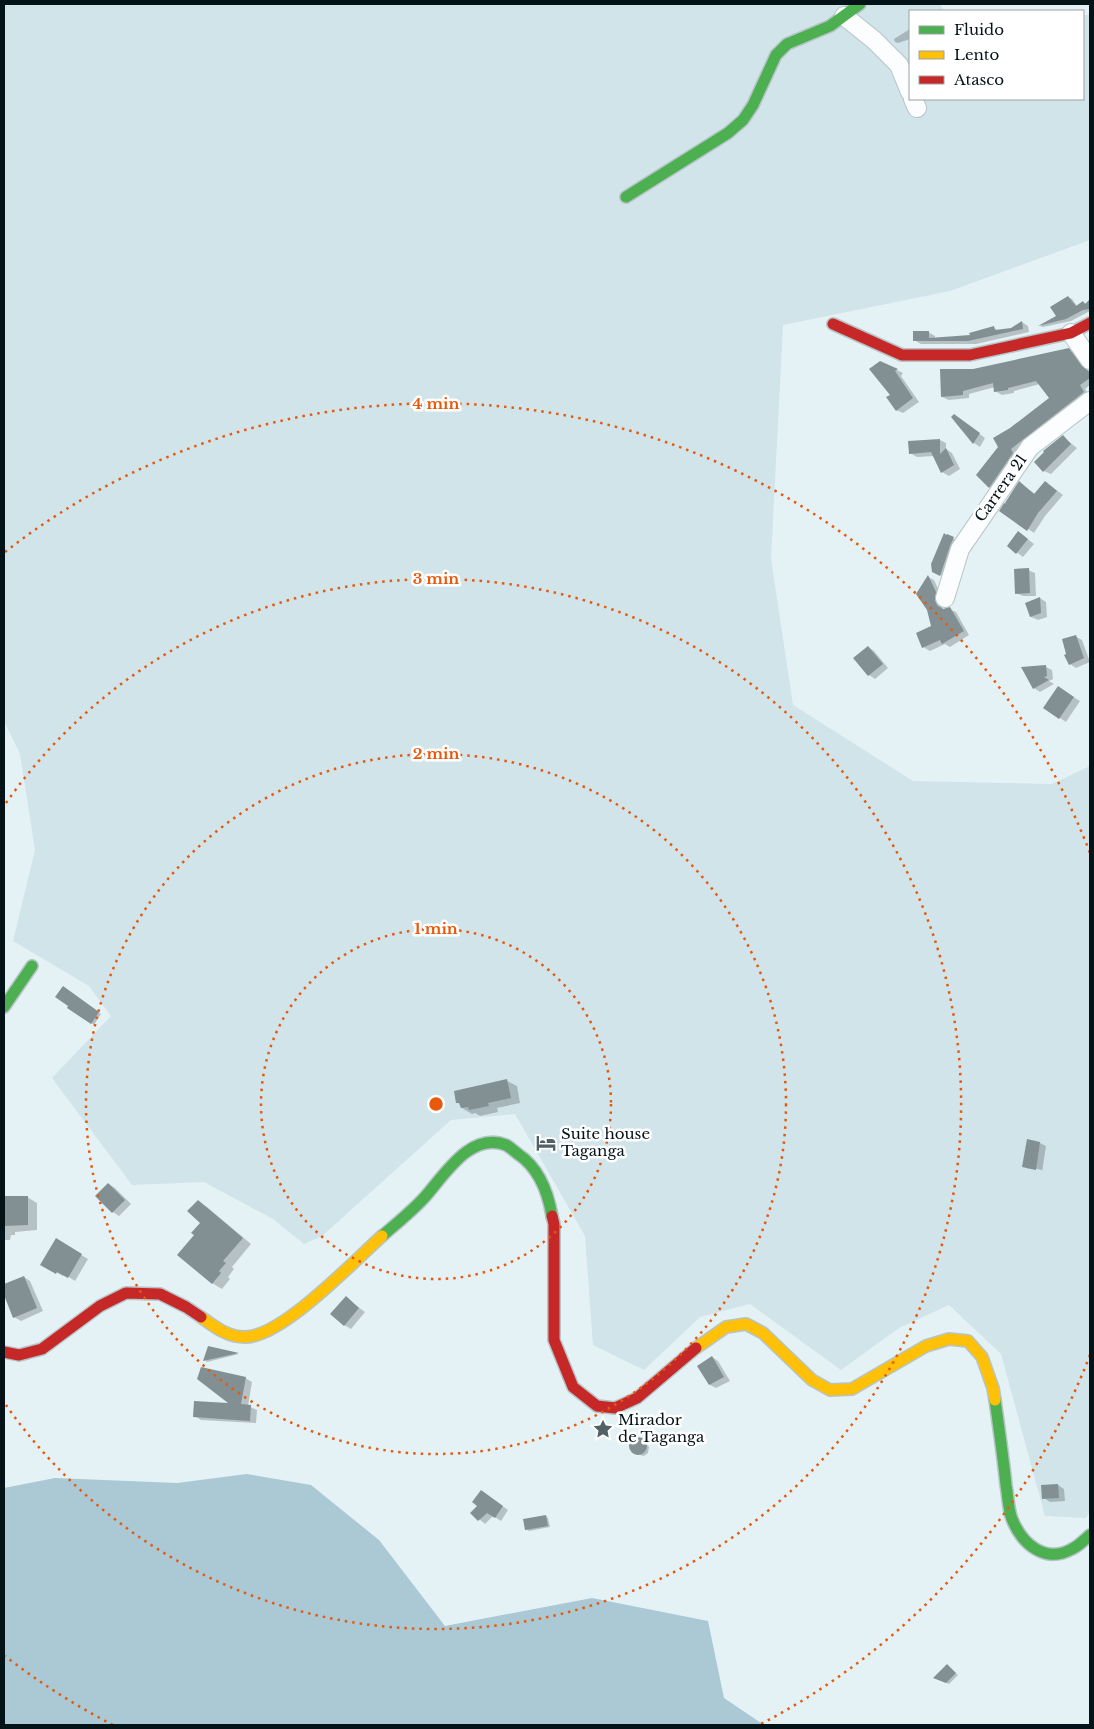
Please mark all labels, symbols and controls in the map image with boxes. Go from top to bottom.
legend [909,10,1084,100]
text: Fluido [954,20,1004,39]
text: Lento [954,45,1000,64]
text: Atasco [953,70,1004,89]
text: 4 min [413,394,460,413]
street label: Carrera 21 [970,450,1031,525]
text: 3 min [413,569,459,588]
text: 2 min [413,744,459,763]
text: 1 min [414,919,458,938]
centre of rings [427,1095,445,1113]
place label: Suite house Taganga [561,1124,650,1160]
hotel icon: Suite house Taganga [535,1132,557,1154]
place label: Mirador de Taganga [618,1410,705,1446]
place icon: Mirador de Taganga [592,1418,614,1440]

